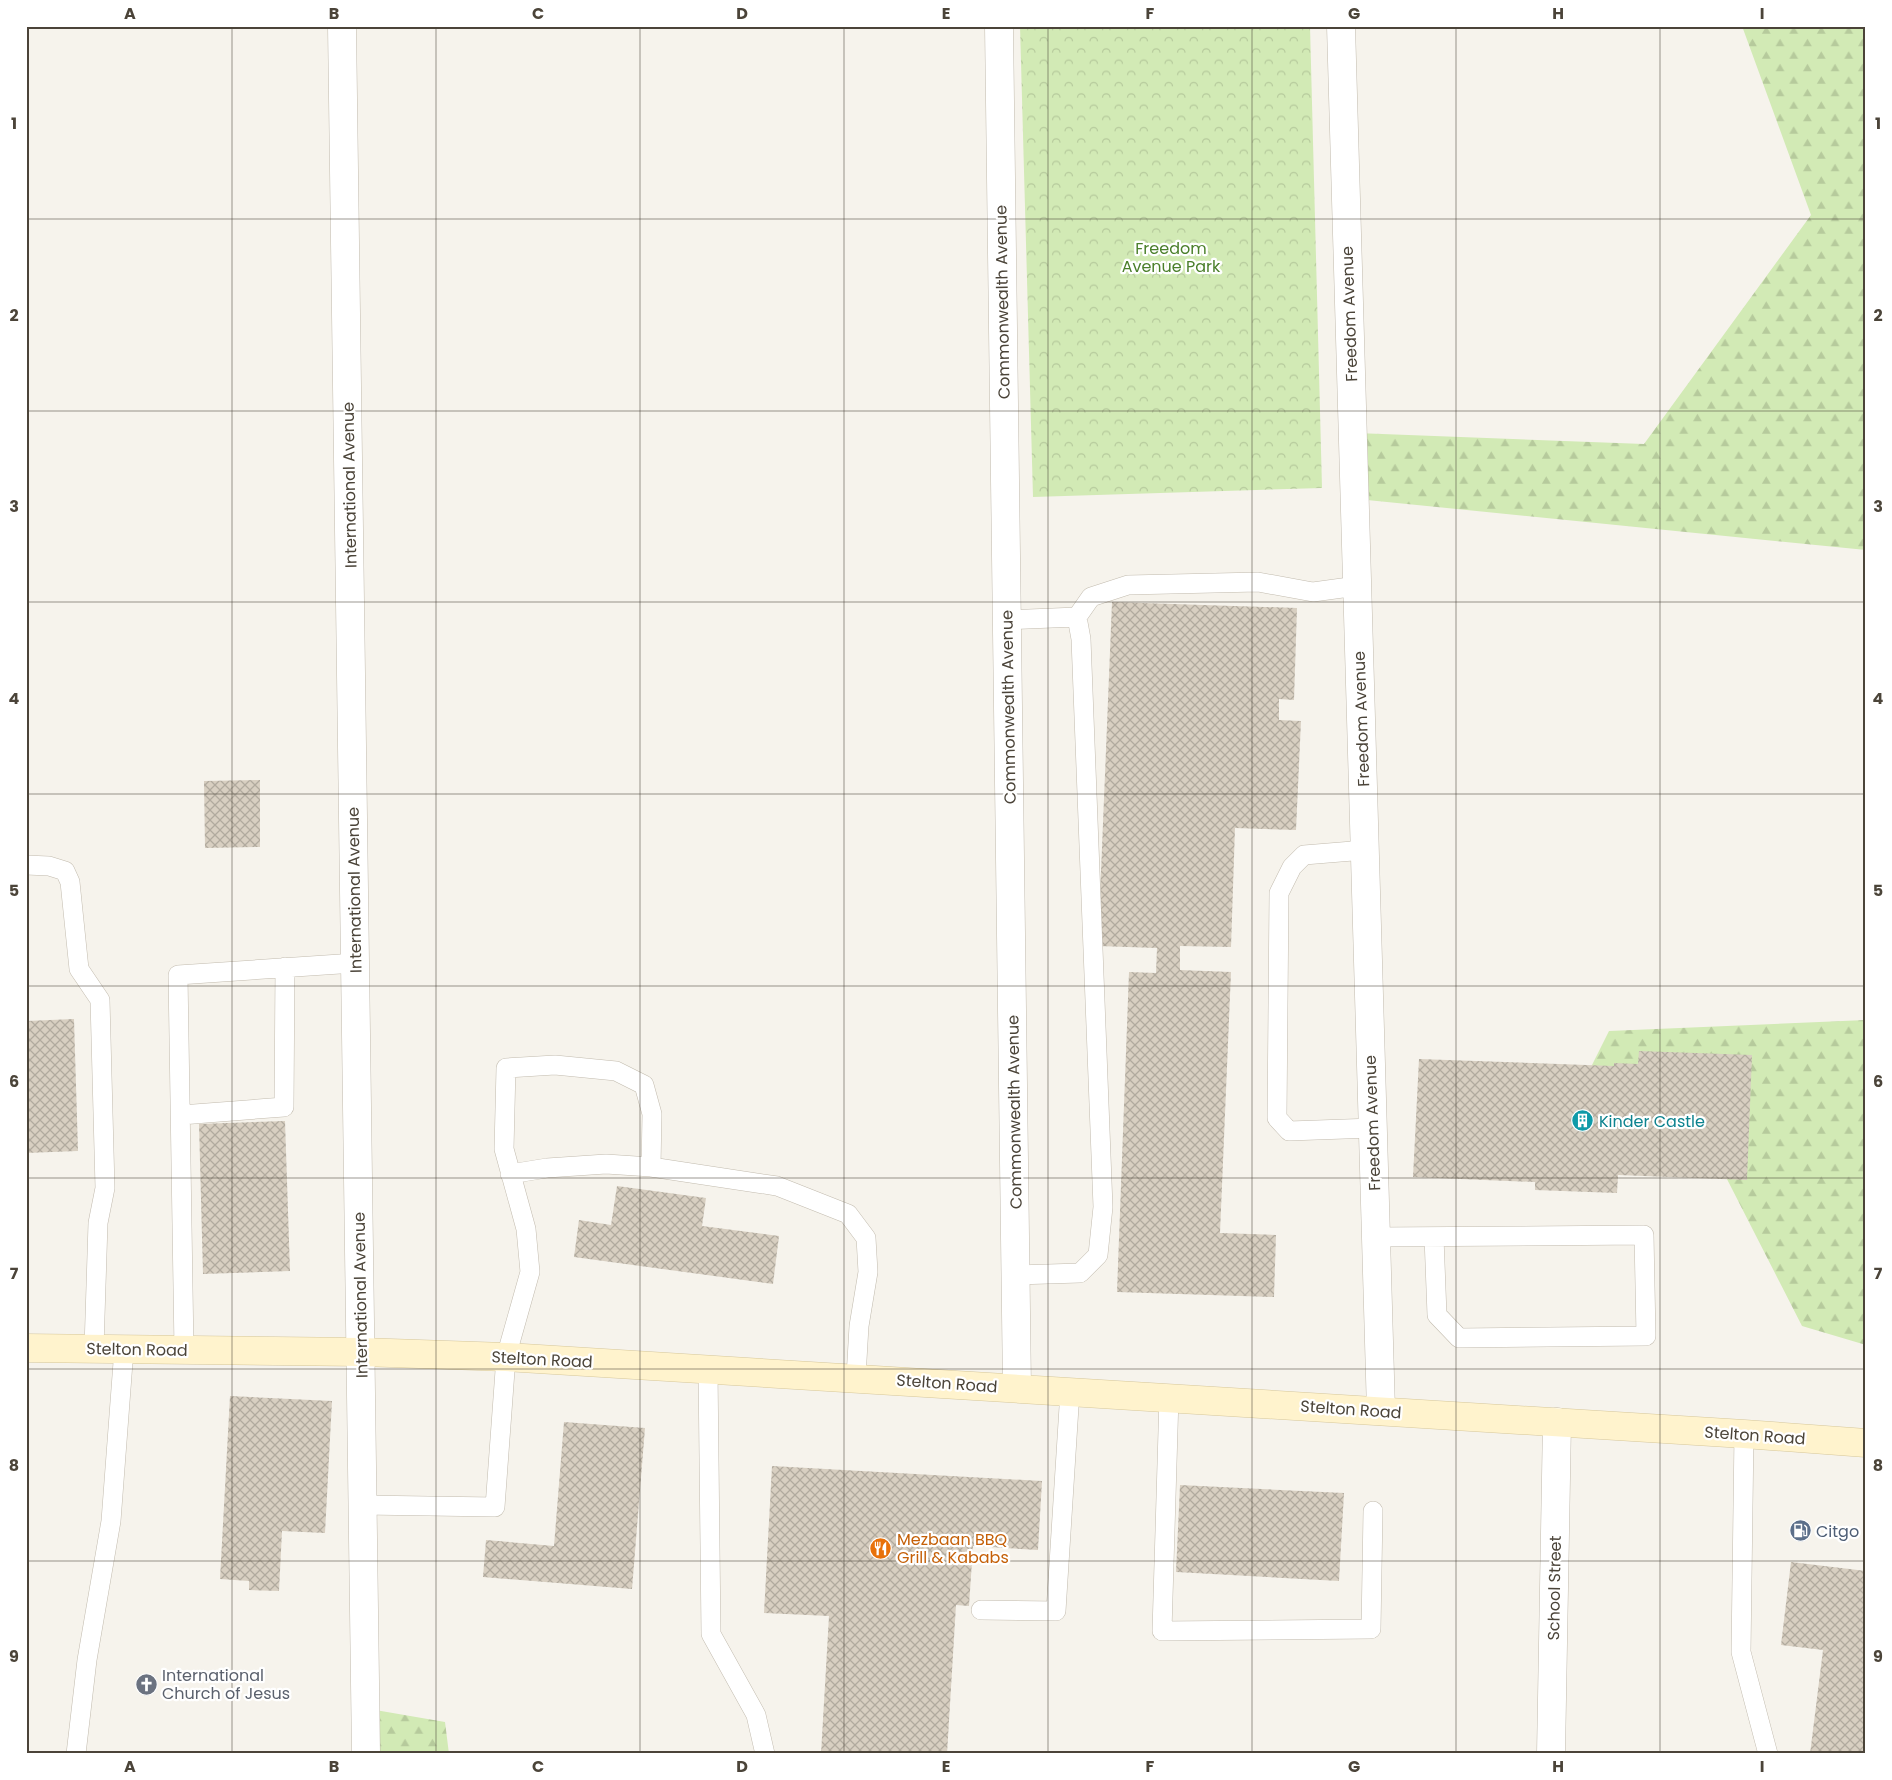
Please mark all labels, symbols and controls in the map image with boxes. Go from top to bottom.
text: A [124,2,136,25]
text: B [329,2,339,25]
text: C [532,2,544,25]
text: D [736,2,748,25]
text: E [942,2,950,25]
text: F [1146,2,1155,25]
text: G [1348,2,1360,25]
text: H [1552,2,1564,25]
text: I [1760,2,1764,25]
text: 1 [11,112,17,135]
text: 1 [1875,112,1881,135]
street label: Commonwealth Avenue [989,205,1016,399]
park label: Freedom Avenue Park [1122,237,1221,278]
street label: Freedom Avenue [1336,246,1363,382]
text: 2 [9,304,19,327]
text: 2 [1873,304,1883,327]
street label: International Avenue [337,402,362,568]
text: 3 [9,495,19,518]
text: 3 [1873,495,1883,518]
street label: Commonwealth Avenue [995,610,1022,804]
street label: Freedom Avenue [1348,651,1375,787]
text: 4 [9,687,20,710]
text: 4 [1873,687,1884,710]
street label: International Avenue [342,807,367,973]
text: 5 [9,879,19,902]
text: 5 [1873,879,1883,902]
street label: Commonwealth Avenue [1001,1015,1028,1209]
street label: Freedom Avenue [1359,1055,1386,1191]
text: 6 [9,1070,19,1093]
text: 6 [1873,1070,1883,1093]
building icon: Kinder Castle [1571,1109,1595,1133]
place label: Kinder Castle [1599,1110,1705,1133]
street label: International Avenue [348,1212,373,1378]
text: 7 [10,1262,19,1285]
text: 7 [1874,1262,1883,1285]
street label: Stelton Road [86,1337,188,1362]
street label: Stelton Road [491,1345,593,1374]
street label: Stelton Road [896,1368,998,1399]
street label: Stelton Road [1300,1394,1402,1425]
street label: Stelton Road [1704,1420,1806,1451]
text: 8 [9,1454,19,1477]
text: 8 [1873,1454,1883,1477]
fuel station icon: Citgo [1788,1519,1812,1543]
place label: Citgo [1816,1520,1859,1543]
place label: Mezbaan BBQ Grill & Kababs [897,1528,1009,1569]
street label: School Street [1542,1535,1567,1641]
restaurant icon: Mezbaan BBQ Grill & Kababs [869,1536,893,1560]
text: 9 [9,1645,19,1668]
text: 9 [1873,1645,1883,1668]
place label: International Church of Jesus [162,1664,290,1705]
church icon: International Church of Jesus [134,1672,158,1696]
text: A [124,1755,136,1778]
text: B [329,1755,339,1778]
text: C [532,1755,544,1778]
text: D [736,1755,748,1778]
text: E [942,1755,950,1778]
text: F [1146,1755,1155,1778]
text: G [1348,1755,1360,1778]
text: H [1552,1755,1564,1778]
text: I [1760,1755,1764,1778]

